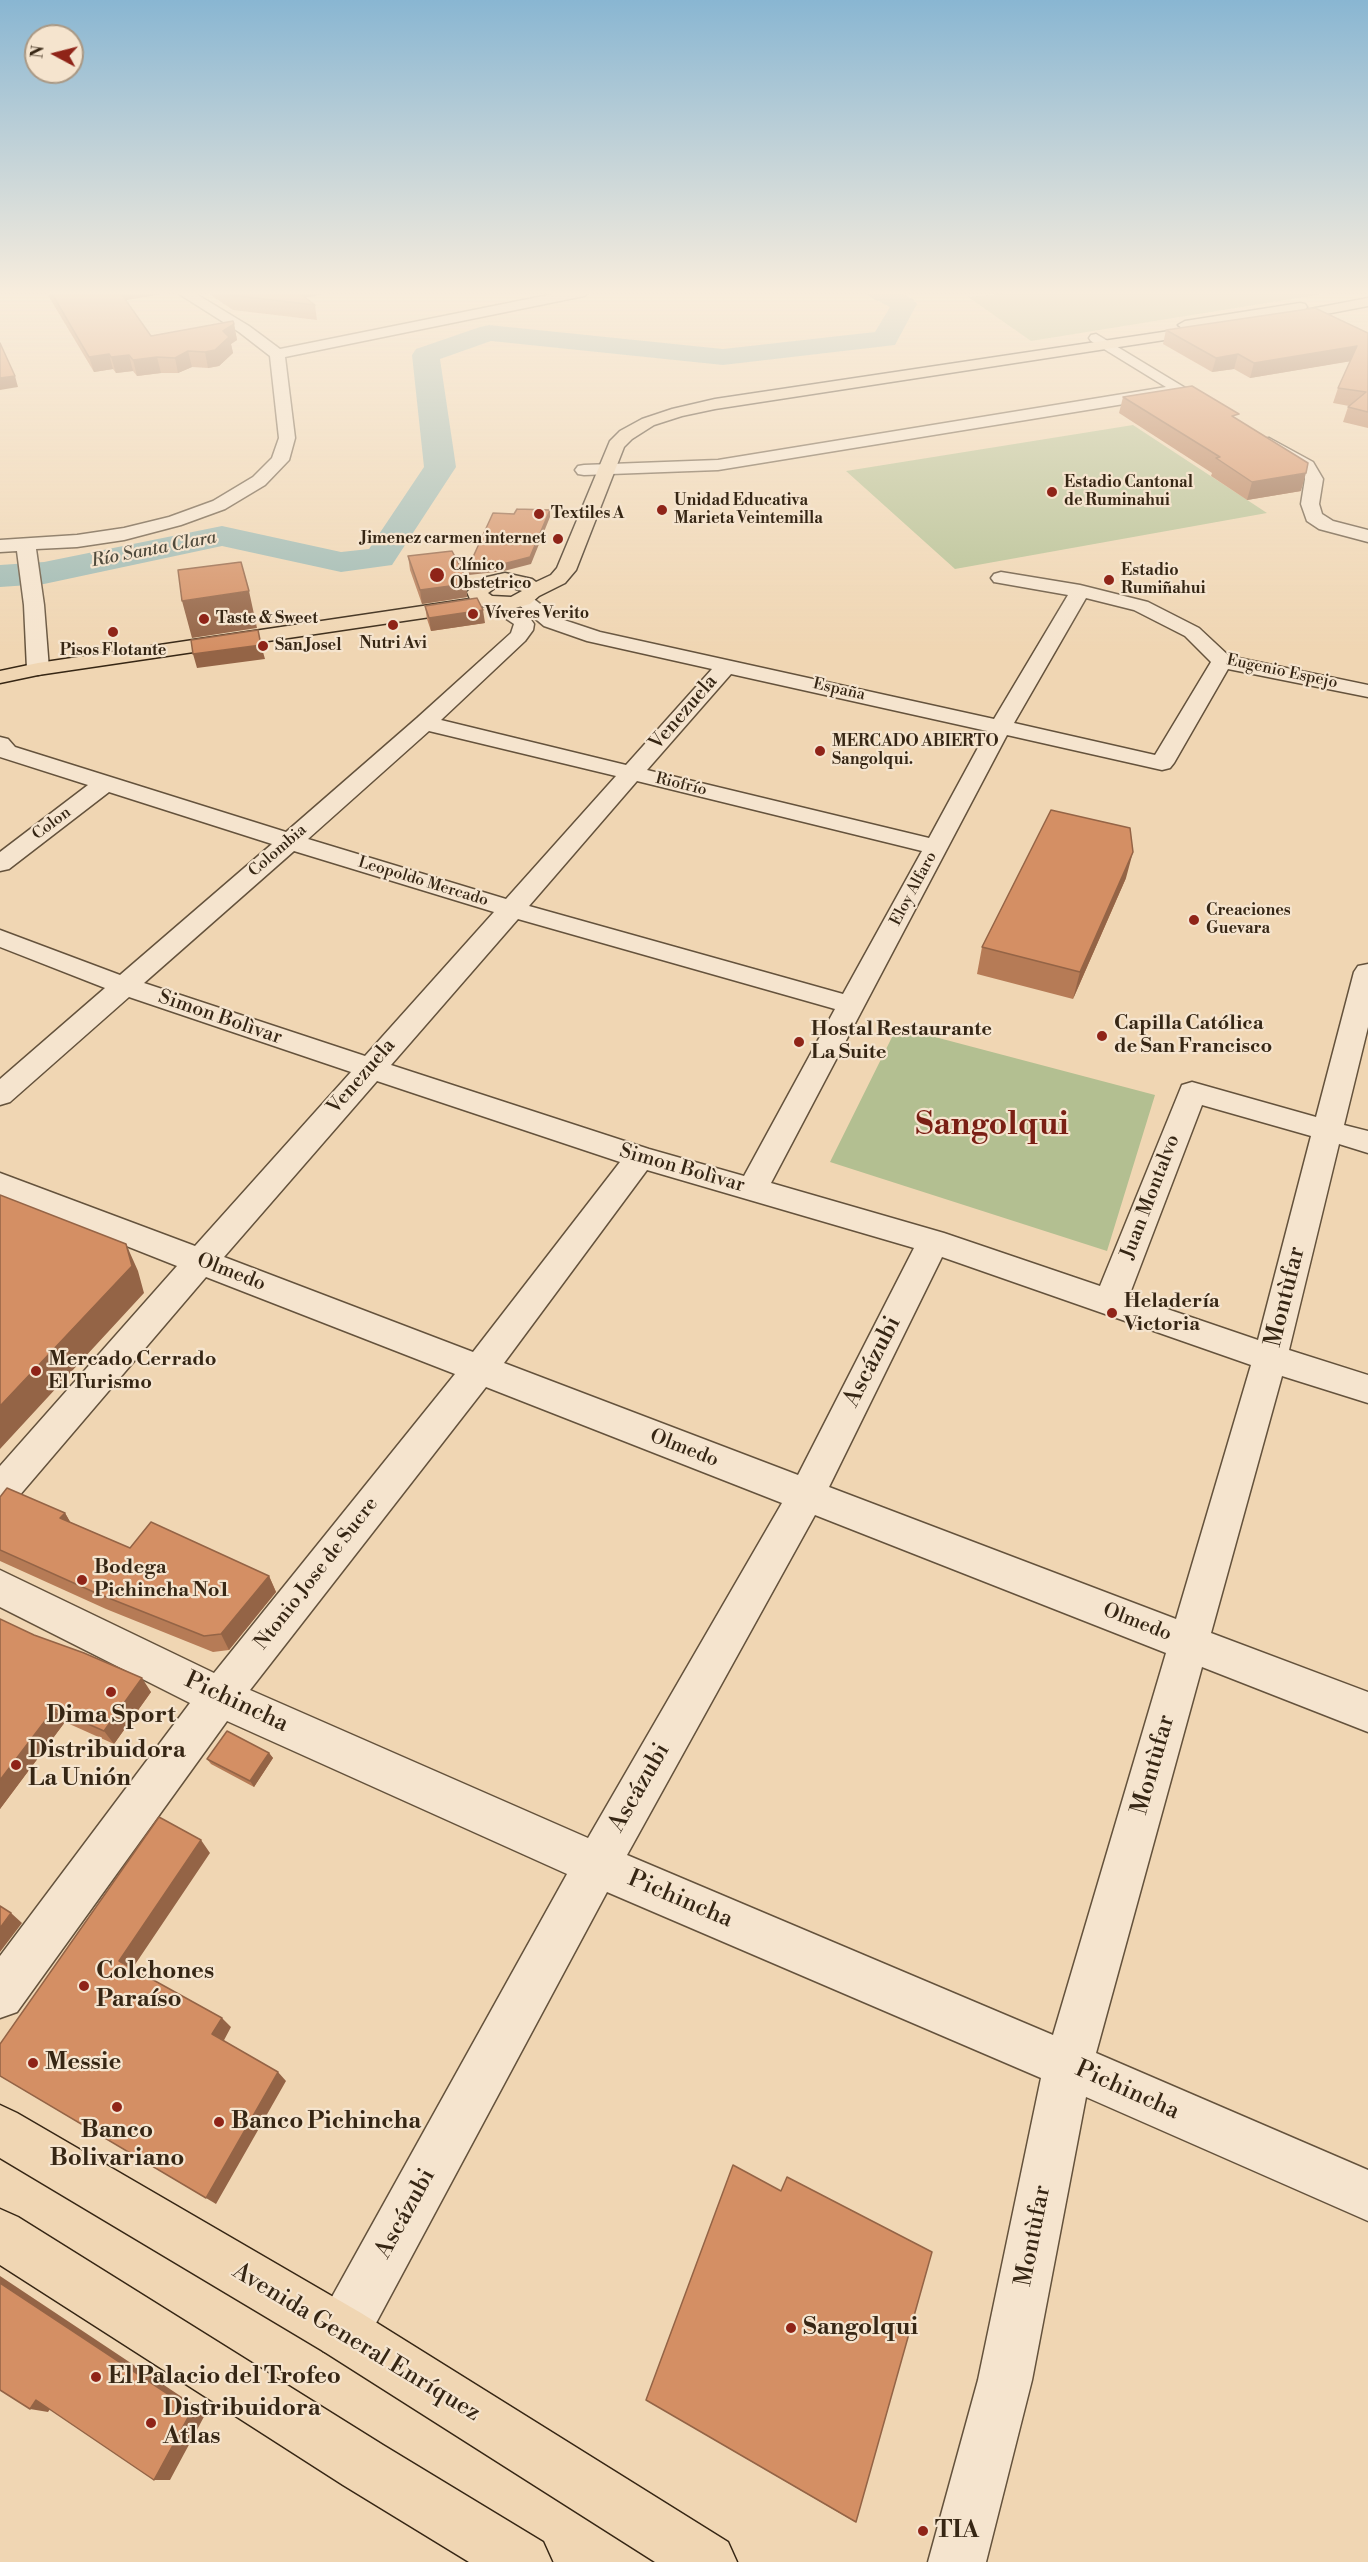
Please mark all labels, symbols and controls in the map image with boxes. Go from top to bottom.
north arrow [24,24,84,84]
text: N [27,45,49,60]
place label: Estadio Cantonal de Ruminahui [1064,473,1193,511]
marker: Estadio Cantonal de Ruminahui [1045,485,1059,499]
place label: Unidad Educativa Marieta Veintemilla [674,491,823,529]
marker: Unidad Educativa Marieta Veintemilla [655,503,669,517]
place label: Textiles A [551,504,624,524]
marker: Textiles A [532,507,546,521]
water label: Río Santa Clara [90,527,218,573]
place label: Jimenez carmen internet [361,529,546,549]
marker: Jimenez carmen internet [551,532,565,546]
place label: Clínico Obstetrico [450,556,531,594]
place label: Estadio Rumiñahui [1121,561,1206,599]
marker: Clínico Obstetrico [428,566,446,584]
marker: Estadio Rumiñahui [1102,573,1116,587]
place label: Víveres Verito [485,604,589,624]
marker: Víveres Verito [466,607,480,621]
place label: Taste & Sweet [216,609,318,629]
marker: Taste & Sweet [197,612,211,626]
marker: Nutri Avi [386,618,400,632]
marker: Pisos Flotante [106,625,120,639]
place label: Nutri Avi [359,634,427,654]
place label: San Josel [275,636,341,656]
marker: San Josel [256,639,270,653]
place label: Pisos Flotante [60,641,166,661]
street label: Eugenio Espejo [1225,651,1339,693]
street label: Venezuela [645,670,723,756]
street label: España [811,675,867,705]
place label: MERCADO ABIERTO Sangolqui. [832,732,999,770]
marker: MERCADO ABIERTO Sangolqui. [813,744,827,758]
street label: Riofrío [653,769,709,801]
street label: Colon [29,803,75,845]
street label: Colombia [245,821,311,881]
street label: Eloy Alfaro [887,849,941,929]
street label: Leopoldo Mercado [356,853,490,911]
place label: Creaciones Guevara [1206,901,1291,939]
marker: Creaciones Guevara [1187,913,1201,927]
street label: Simon Bolìvar [155,986,285,1050]
place label: Capilla Católica de San Francisco [1114,1012,1272,1059]
place label: Hostal Restaurante La Suite [811,1018,992,1065]
marker: Capilla Católica de San Francisco [1095,1029,1109,1043]
street label: Venezuela [323,1034,401,1120]
marker: Hostal Restaurante La Suite [792,1035,806,1049]
district label: Sangolqui [915,1107,1069,1145]
street label: Juan Montalvo [1116,1131,1186,1263]
street label: Simon Bolìvar [617,1140,747,1198]
street label: Montùfar [1260,1244,1312,1350]
street label: Olmedo [193,1249,269,1297]
place label: Heladería Victoria [1124,1290,1220,1337]
marker: Heladería Victoria [1105,1306,1119,1320]
street label: Ascázubi [838,1312,908,1412]
place label: Mercado Cerrado El Turismo [48,1348,217,1395]
marker: Mercado Cerrado El Turismo [29,1364,43,1378]
street label: Olmedo [646,1425,722,1473]
street label: Ntonio Jose de Sucre [250,1493,384,1655]
place label: Bodega Pichincha No1 [94,1556,229,1603]
marker: Bodega Pichincha No1 [75,1573,89,1587]
street label: Olmedo [1099,1599,1175,1647]
street label: Pichincha [180,1666,292,1740]
marker: Dima Sport [104,1685,118,1699]
place label: Dima Sport [46,1702,176,1730]
street label: Montùfar [1126,1712,1182,1818]
place label: Distribuidora La Unión [28,1737,186,1793]
street label: Ascázubi [603,1738,677,1838]
marker: Distribuidora La Unión [9,1758,23,1772]
street label: Pichincha [623,1865,737,1935]
place label: Colchones Paraíso [96,1958,214,2014]
marker: Colchones Paraíso [77,1979,91,1993]
place label: Messie [45,2049,121,2077]
street label: Pichincha [1070,2055,1184,2127]
marker: Messie [26,2056,40,2070]
marker: Banco Bolivariano [110,2100,124,2114]
place label: Banco Pichincha [231,2108,421,2136]
marker: Banco Pichincha [212,2115,226,2129]
place label: Banco Bolivariano [50,2117,184,2173]
street label: Ascázubi [370,2164,442,2264]
street label: Montùfar [1010,2183,1058,2289]
street label: Avenida General Enríquez [227,2257,485,2429]
place label: Sangolqui [803,2314,918,2342]
marker: Sangolqui [784,2321,798,2335]
place label: El Palacio del Trofeo [108,2363,341,2391]
marker: El Palacio del Trofeo [89,2370,103,2384]
place label: Distribuidora Atlas [163,2395,321,2451]
marker: Distribuidora Atlas [144,2416,158,2430]
place label: TIA [935,2517,979,2545]
marker: TIA [916,2524,930,2538]

